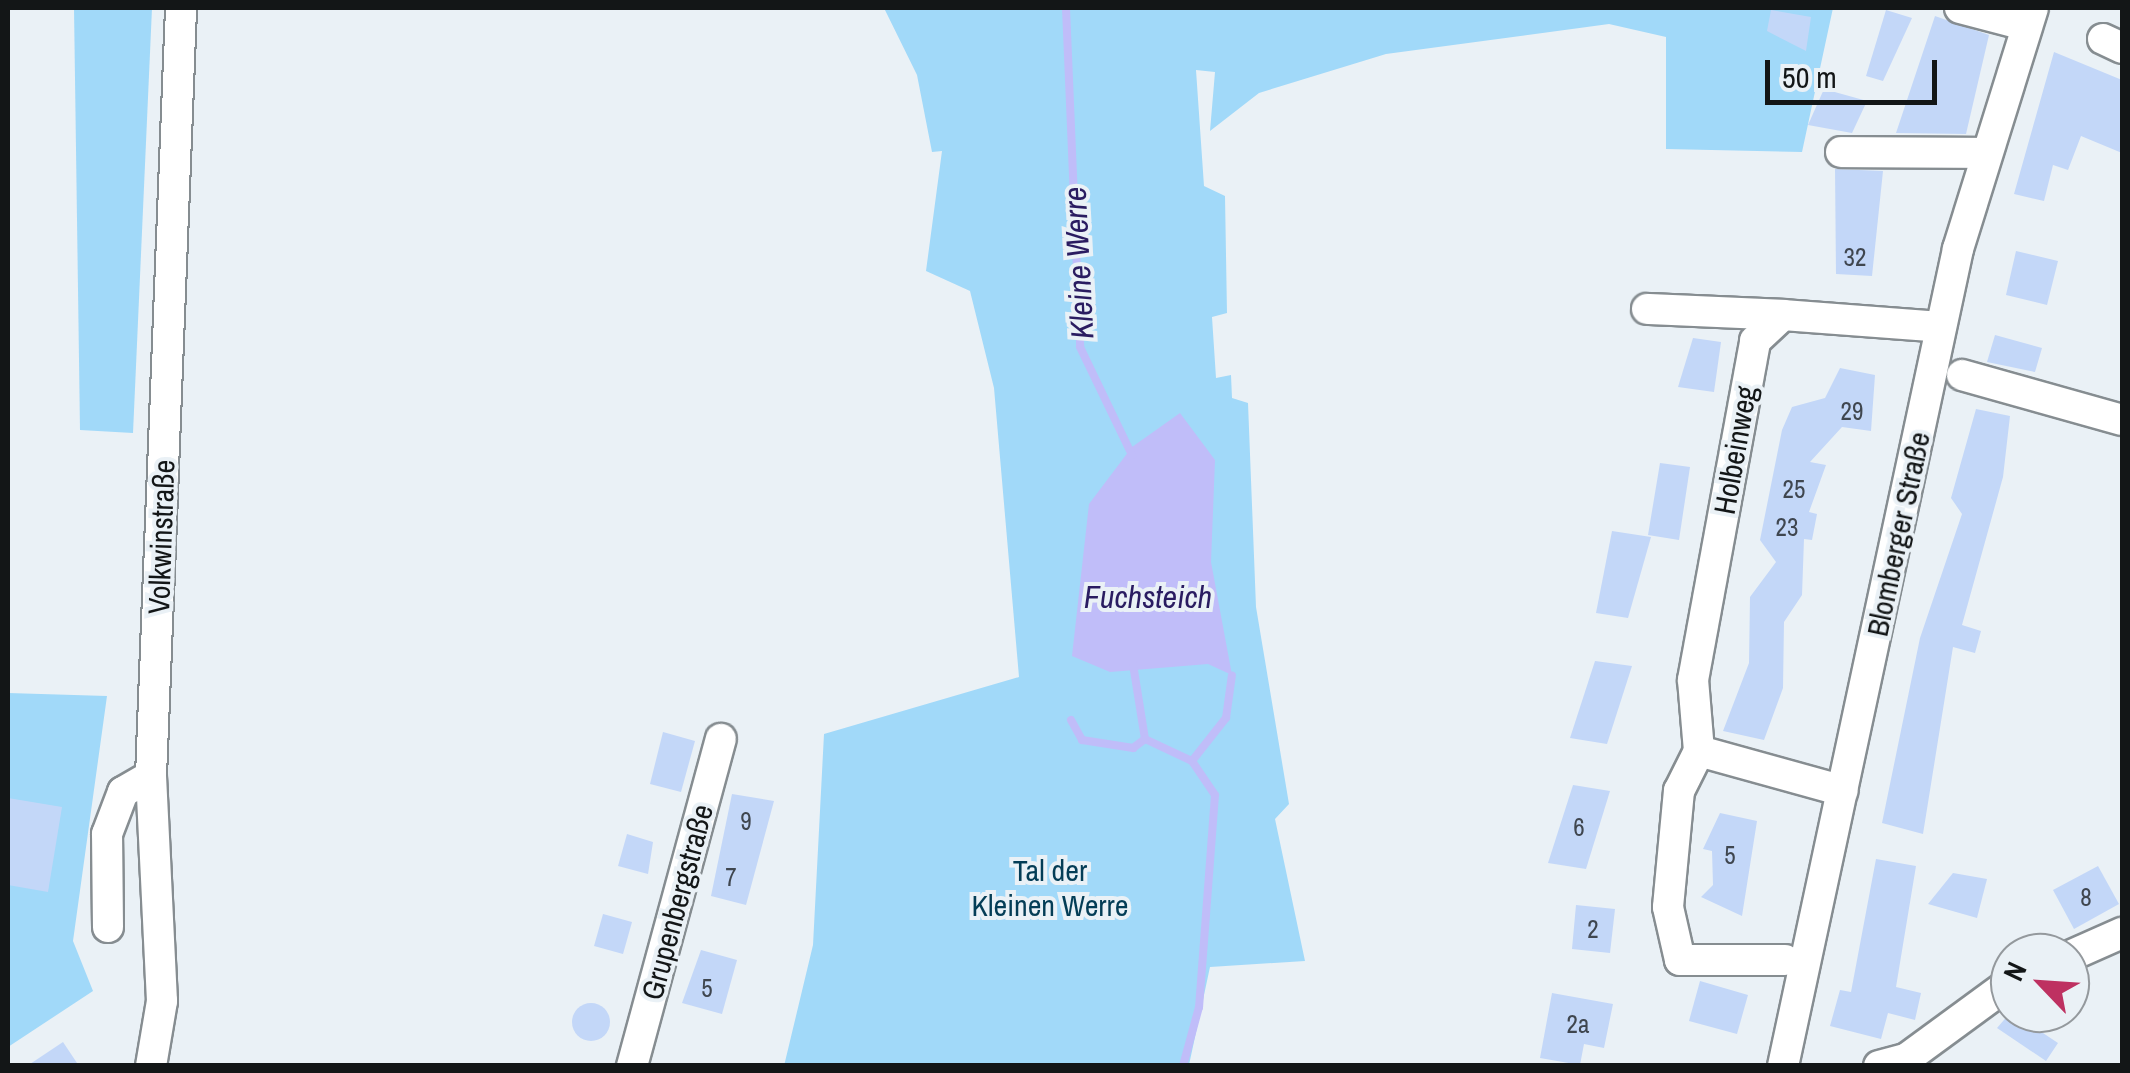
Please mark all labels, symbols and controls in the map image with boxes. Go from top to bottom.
scale bar [1770,40,1942,102]
text: 50 m [1782,57,1837,97]
water label: Kleine Werre [1056,186,1102,340]
house number: 32 [1844,242,1866,272]
street label: Holbeinweg [1706,383,1764,517]
house number: 29 [1841,396,1863,426]
street label: Blomberger Straße [1859,429,1937,639]
street label: Volkwinstraße [140,459,182,615]
house number: 25 [1783,474,1805,504]
house number: 23 [1776,512,1798,542]
water label: Fuchsteich [1084,578,1212,616]
street label: Grupenbergstraße [634,800,720,1004]
house number: 9 [740,806,752,836]
house number: 6 [1573,812,1585,842]
house number: 5 [1724,840,1736,870]
park label: Tal der Kleinen Werre [972,852,1128,922]
house number: 7 [725,862,737,892]
house number: 8 [2080,882,2092,912]
house number: 2 [1587,914,1599,944]
north arrow [1990,933,2090,1033]
text: N [1994,956,2035,987]
house number: 5 [701,973,713,1003]
house number: 2a [1567,1009,1589,1039]

